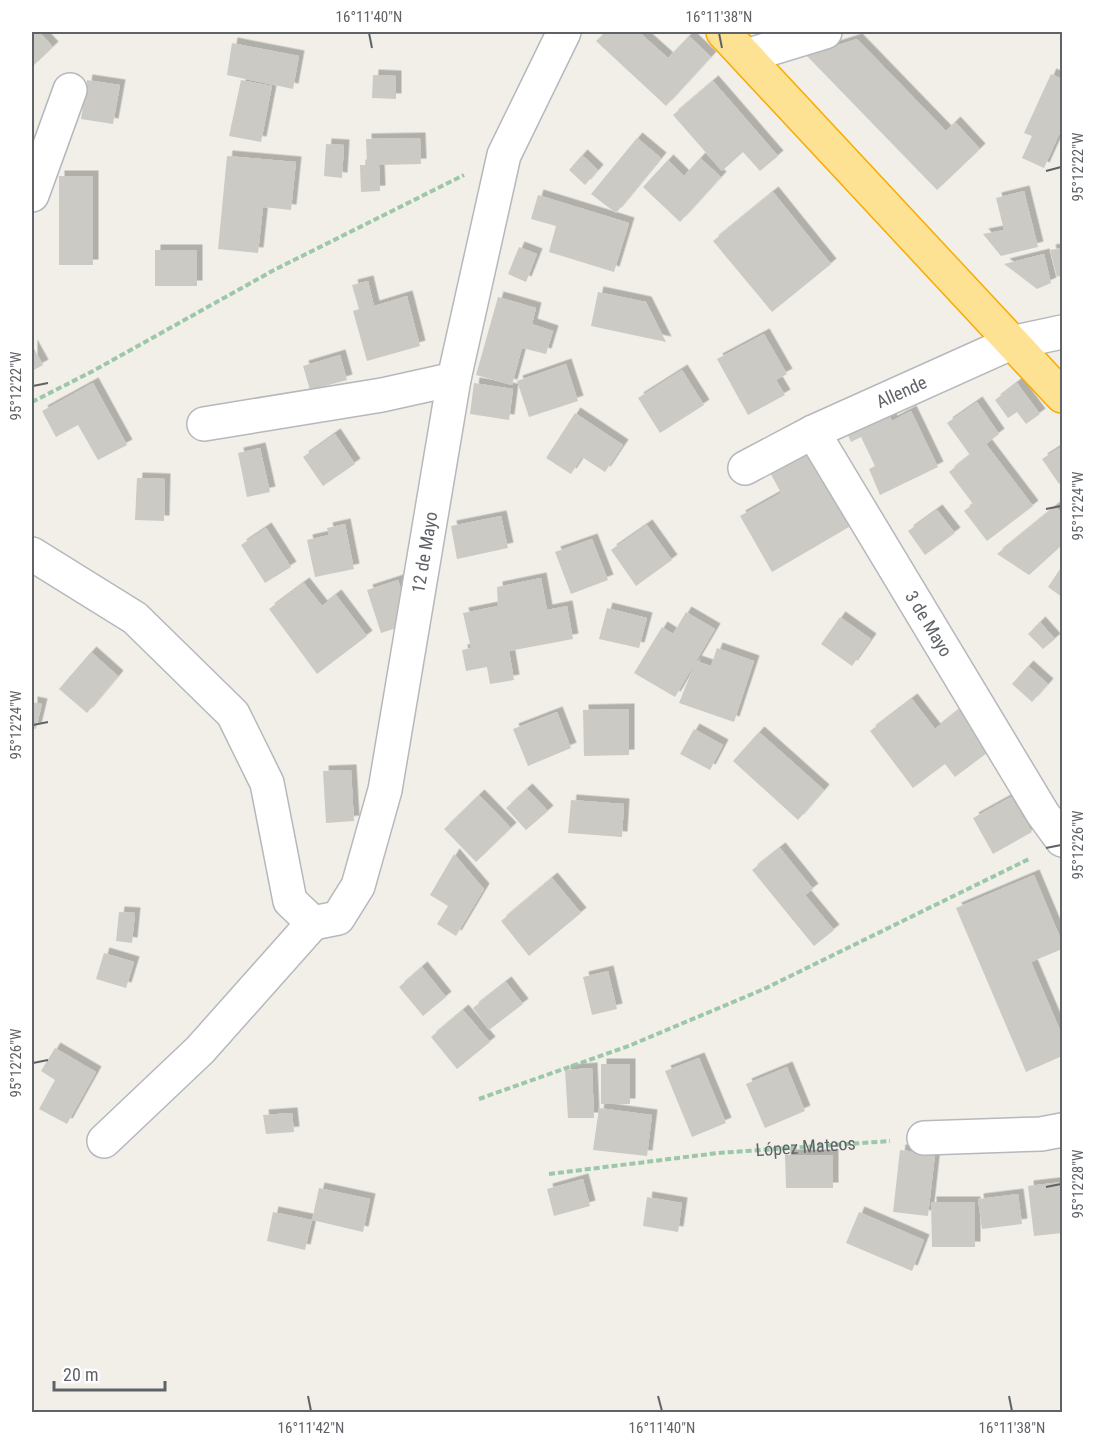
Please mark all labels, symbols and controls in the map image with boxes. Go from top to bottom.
text: 16°11'40"N [336,8,402,26]
text: 16°11'38"N [686,8,752,26]
text: 95°12'22"W [1069,132,1087,201]
text: 95°12'22"W [7,351,25,420]
street label: Allende [873,371,930,412]
text: 95°12'24"W [1069,471,1087,540]
street label: 12 de Mayo [407,510,442,594]
street label: 3 de Mayo [901,587,957,660]
text: 95°12'24"W [7,690,25,759]
text: 95°12'26"W [1069,810,1087,879]
text: 95°12'26"W [7,1028,25,1097]
street label: López Mateos [755,1132,856,1160]
text: 95°12'28"W [1069,1149,1087,1218]
scale bar [54,1354,165,1392]
text: 20 m [63,1364,98,1385]
text: 16°11'42"N [278,1419,344,1437]
text: 16°11'40"N [629,1419,695,1437]
text: 16°11'38"N [979,1419,1045,1437]

